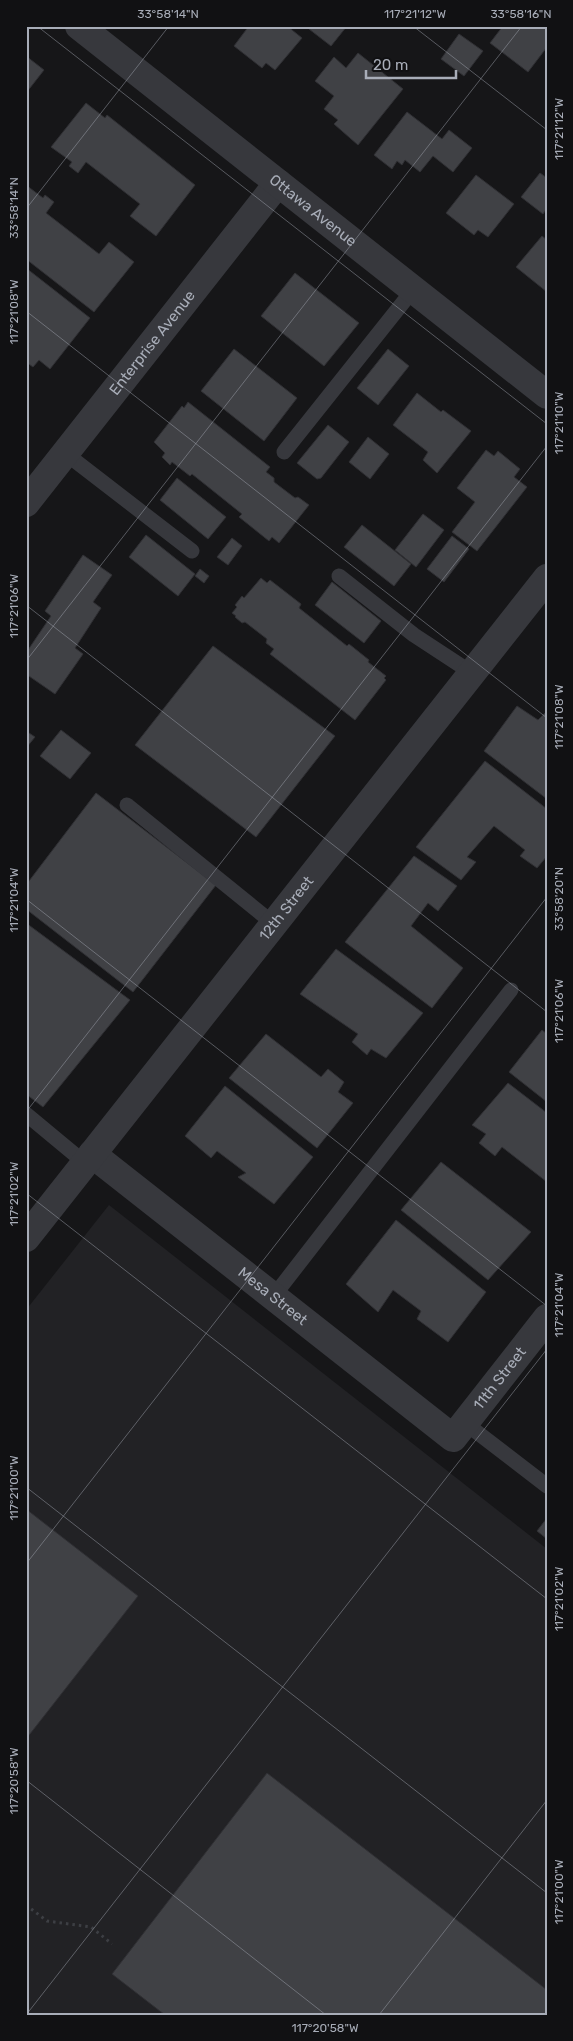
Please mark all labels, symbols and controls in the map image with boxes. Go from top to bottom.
text: 33°58'14"N [137,7,199,21]
text: 117°21'12"W [384,7,446,21]
text: 33°58'16"N [490,7,552,21]
scale bar [366,48,456,80]
text: 20 m [373,56,408,74]
text: 117°21'12"W [552,98,566,160]
street label: Ottawa Avenue [266,171,360,250]
text: 33°58'14"N [7,177,21,239]
text: 117°21'08"W [7,279,21,345]
street label: Enterprise Avenue [105,287,199,399]
text: 117°21'10"W [552,391,566,454]
text: 117°21'06"W [7,573,21,638]
text: 117°21'08"W [552,684,566,750]
text: 117°21'04"W [7,867,21,932]
text: 33°58'20"N [552,867,566,931]
street label: 12th Street [255,872,317,944]
text: 117°21'06"W [552,978,566,1043]
text: 117°21'02"W [7,1161,21,1226]
street label: Mesa Street [234,1263,311,1329]
text: 117°21'04"W [552,1272,566,1337]
street label: 11th Street [469,1343,530,1413]
text: 117°21'00"W [7,1455,21,1521]
text: 117°21'02"W [552,1566,566,1631]
text: 117°20'58"W [7,1747,21,1815]
text: 117°21'00"W [552,1859,566,1925]
text: 117°20'58"W [291,2021,359,2035]

